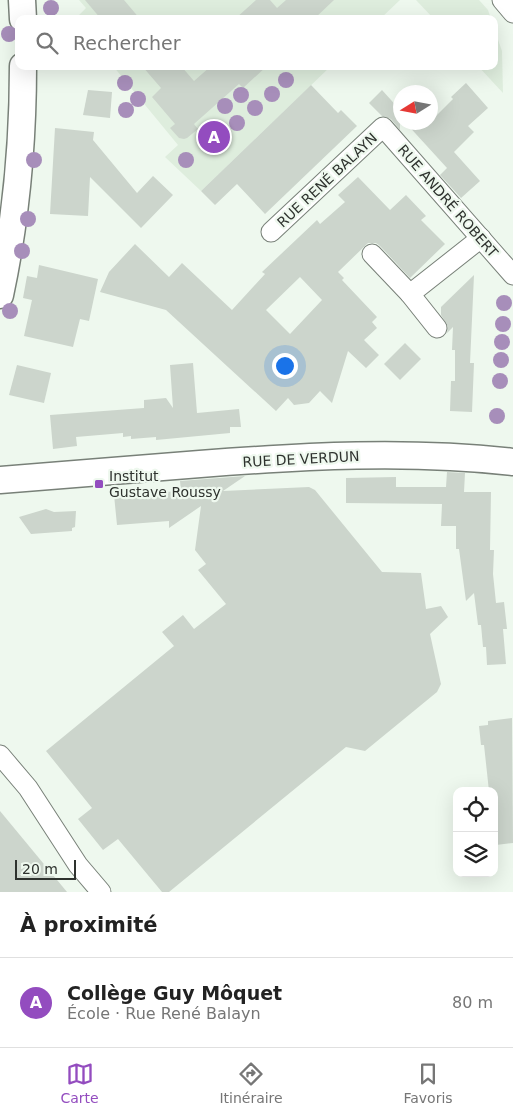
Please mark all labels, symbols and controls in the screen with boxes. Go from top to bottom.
search box [15,15,498,70]
icon: search [33,29,61,57]
text: Rechercher [73,32,181,54]
north arrow [393,85,438,130]
pin: A [198,118,230,156]
street label: RUE RENÉ BALAYN [274,130,380,230]
street label: RUE ANDRÉ ROBERT [395,142,501,261]
your location [272,353,298,379]
street label: RUE DE VERDUN [242,448,360,470]
place label: Institut Gustave Roussy [109,468,221,500]
marker: Institut Gustave Roussy [93,478,105,490]
map controls [453,787,498,877]
button: locate [453,787,498,832]
button: layers [453,832,498,877]
scale bar [15,857,76,880]
text: 20 m [22,861,58,877]
text: À proximité [20,913,157,937]
text: Collège Guy Môquet [67,982,282,1004]
text: A [30,993,42,1012]
text: 80 m [452,993,493,1012]
text: École · Rue René Balayn [67,1004,261,1023]
tab: Carte [60,1060,99,1106]
tab: Itinéraire [219,1060,283,1106]
tab: Favoris [403,1060,453,1106]

